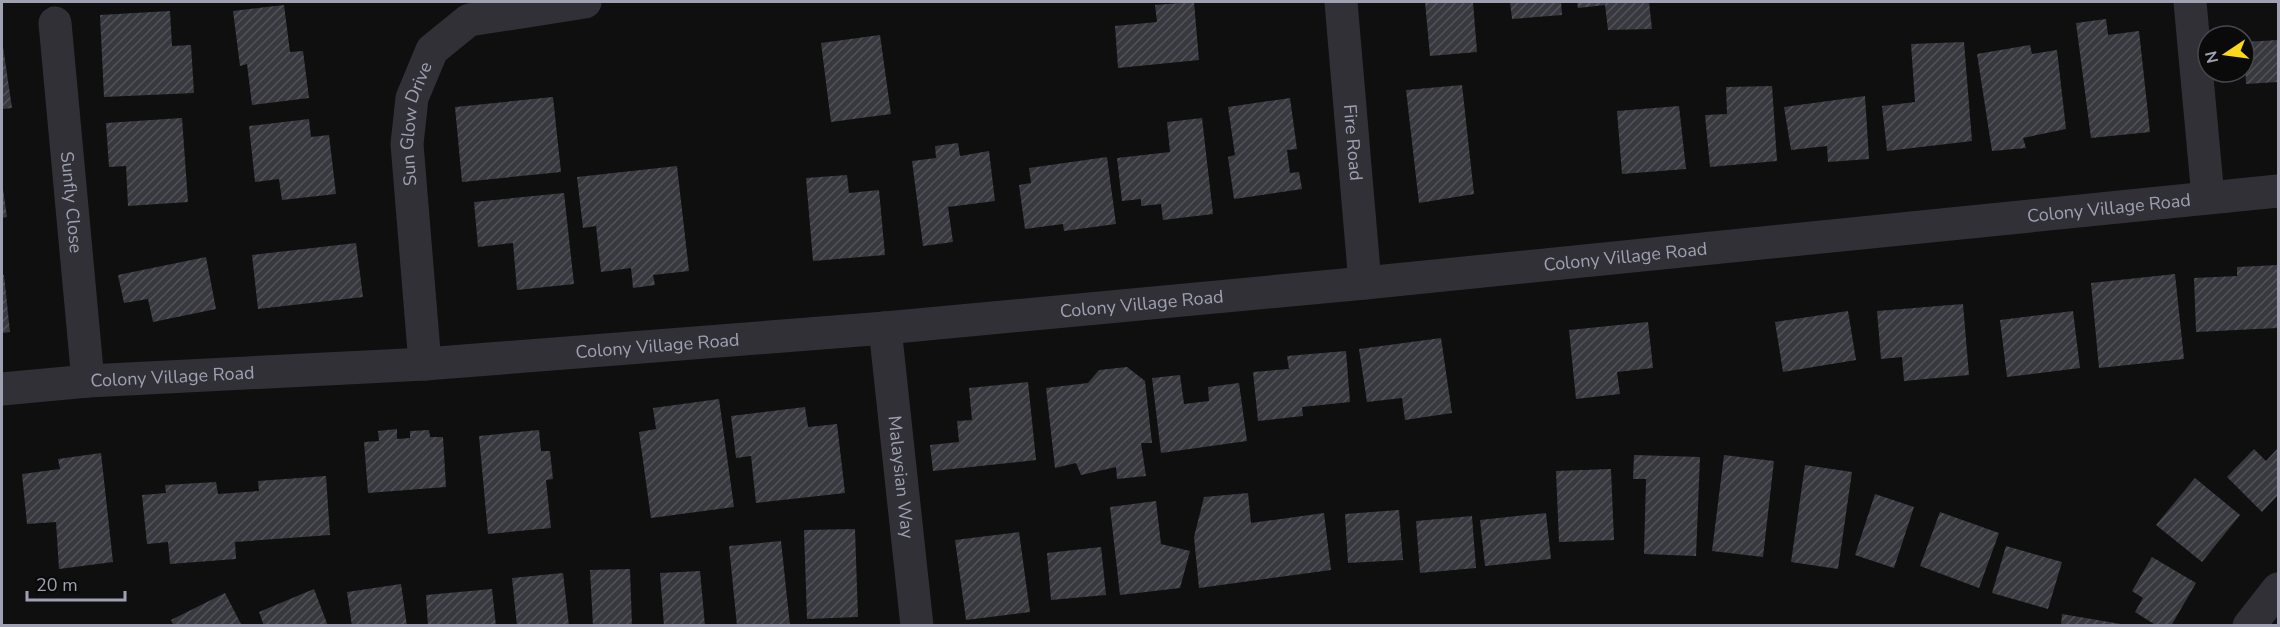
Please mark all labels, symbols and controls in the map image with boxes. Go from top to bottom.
north arrow [2196,24,2256,84]
text: N [2200,49,2224,65]
street label: Sun Glow Drive [394,58,438,187]
street label: Fire Road [1338,103,1368,182]
street label: Sunfly Close [55,150,88,254]
street label: Colony Village Road [2026,188,2192,228]
street label: Colony Village Road [1542,237,1708,277]
street label: Colony Village Road [1059,284,1225,324]
street label: Colony Village Road [575,327,740,364]
street label: Colony Village Road [90,361,255,393]
street label: Malaysian Way [882,414,920,541]
scale bar [27,564,124,602]
text: 20 m [36,573,78,597]

